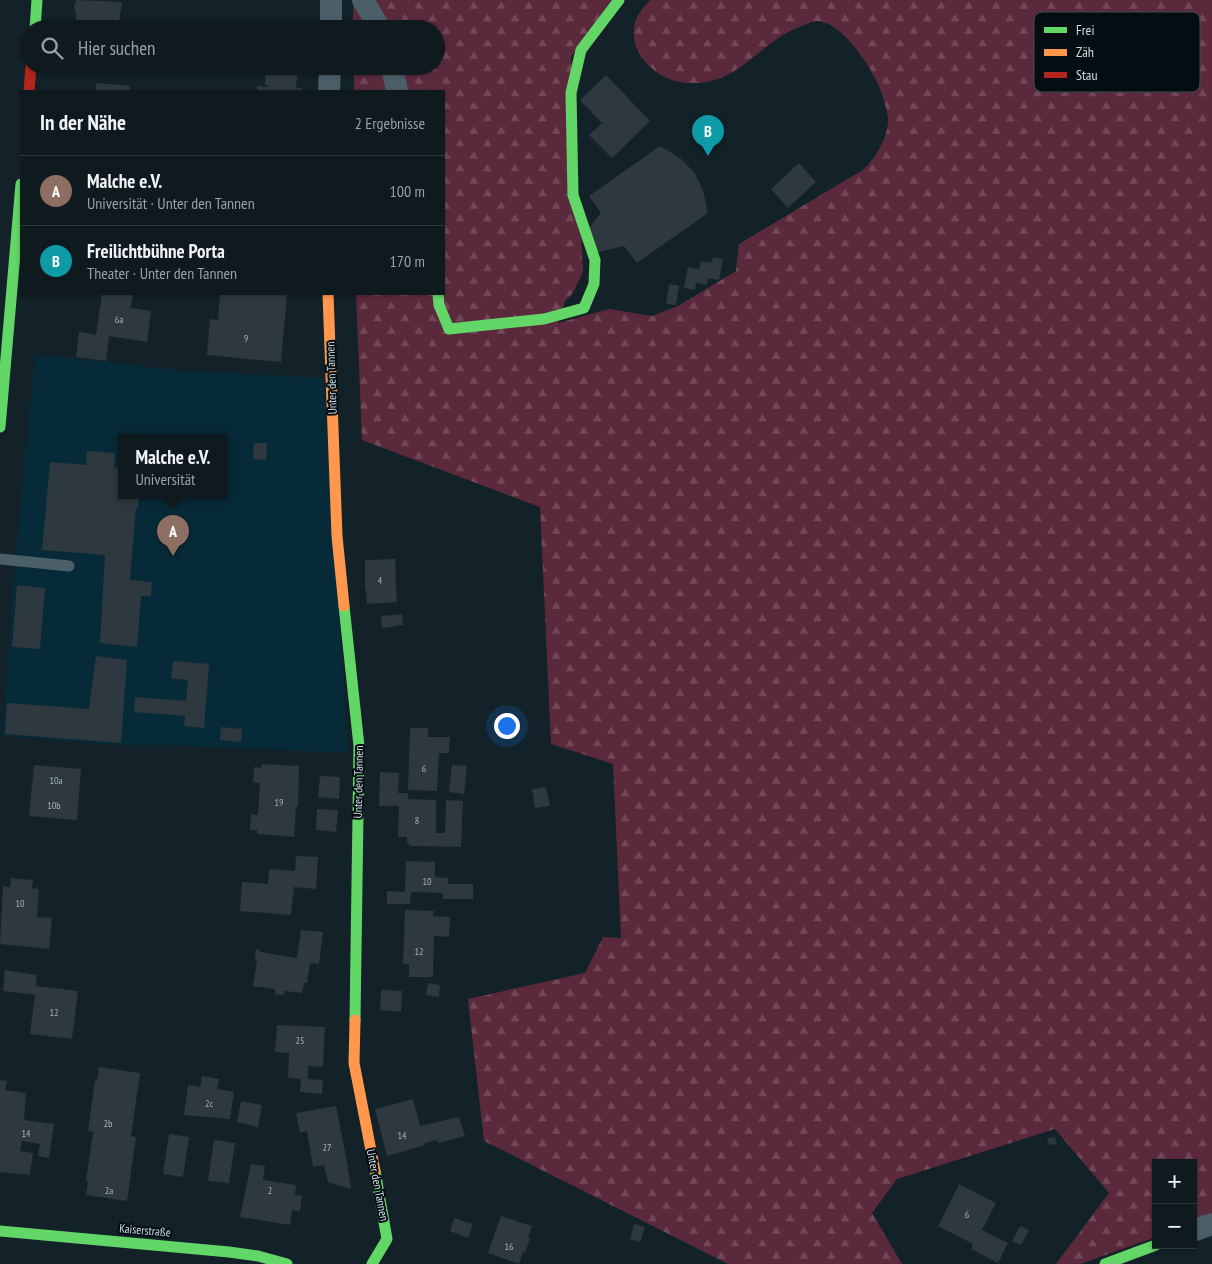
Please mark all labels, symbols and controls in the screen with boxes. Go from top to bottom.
legend [1034,12,1200,92]
search box [20,20,445,75]
text: Frei [1076,21,1094,39]
icon: search [38,34,66,62]
text: Hier suchen [78,36,155,60]
text: Zäh [1076,43,1094,61]
text: Stau [1076,66,1098,84]
text: In der Nähe [40,109,126,136]
text: 2 Ergebnisse [355,113,425,133]
pin: B [692,115,724,156]
text: Malche e.V. [87,169,162,193]
text: A [52,181,60,201]
text: 100 m [390,181,425,201]
text: Universität · Unter den Tannen [87,193,255,213]
text: Freilichtbühne Porta [87,239,225,263]
text: B [52,251,60,271]
text: 170 m [390,251,425,271]
text: Theater · Unter den Tannen [87,263,237,283]
house number: 6a [115,313,123,326]
house number: 9 [244,332,248,345]
street label: Unter den Tannen [322,341,340,415]
popup [118,434,228,499]
text: Malche e.V. [135,445,211,469]
text: Universität [135,469,196,489]
pin: A [157,515,189,556]
house number: 4 [378,574,383,587]
your location [494,713,520,739]
street label: Unter den Tannen [350,745,366,819]
house number: 6 [422,762,427,775]
house number: 10a [50,774,63,787]
house number: 19 [275,796,284,809]
house number: 10b [47,799,61,812]
house number: 8 [415,814,419,827]
house number: 10 [423,875,432,888]
house number: 10 [16,897,25,910]
house number: 12 [415,945,424,958]
house number: 12 [50,1006,59,1019]
house number: 25 [296,1034,305,1047]
house number: 2c [205,1097,213,1110]
house number: 2b [104,1117,112,1130]
house number: 14 [22,1127,31,1140]
house number: 14 [398,1129,407,1142]
house number: 27 [323,1141,332,1154]
street label: Unter den Tannen [364,1148,392,1222]
map controls [1152,1159,1197,1249]
button: + [1152,1159,1197,1204]
house number: 2a [105,1184,113,1197]
house number: 2 [268,1184,272,1197]
button: − [1152,1204,1197,1249]
house number: 6 [965,1208,970,1221]
street label: Kaiserstraße [119,1220,171,1240]
house number: 16 [505,1240,514,1253]

